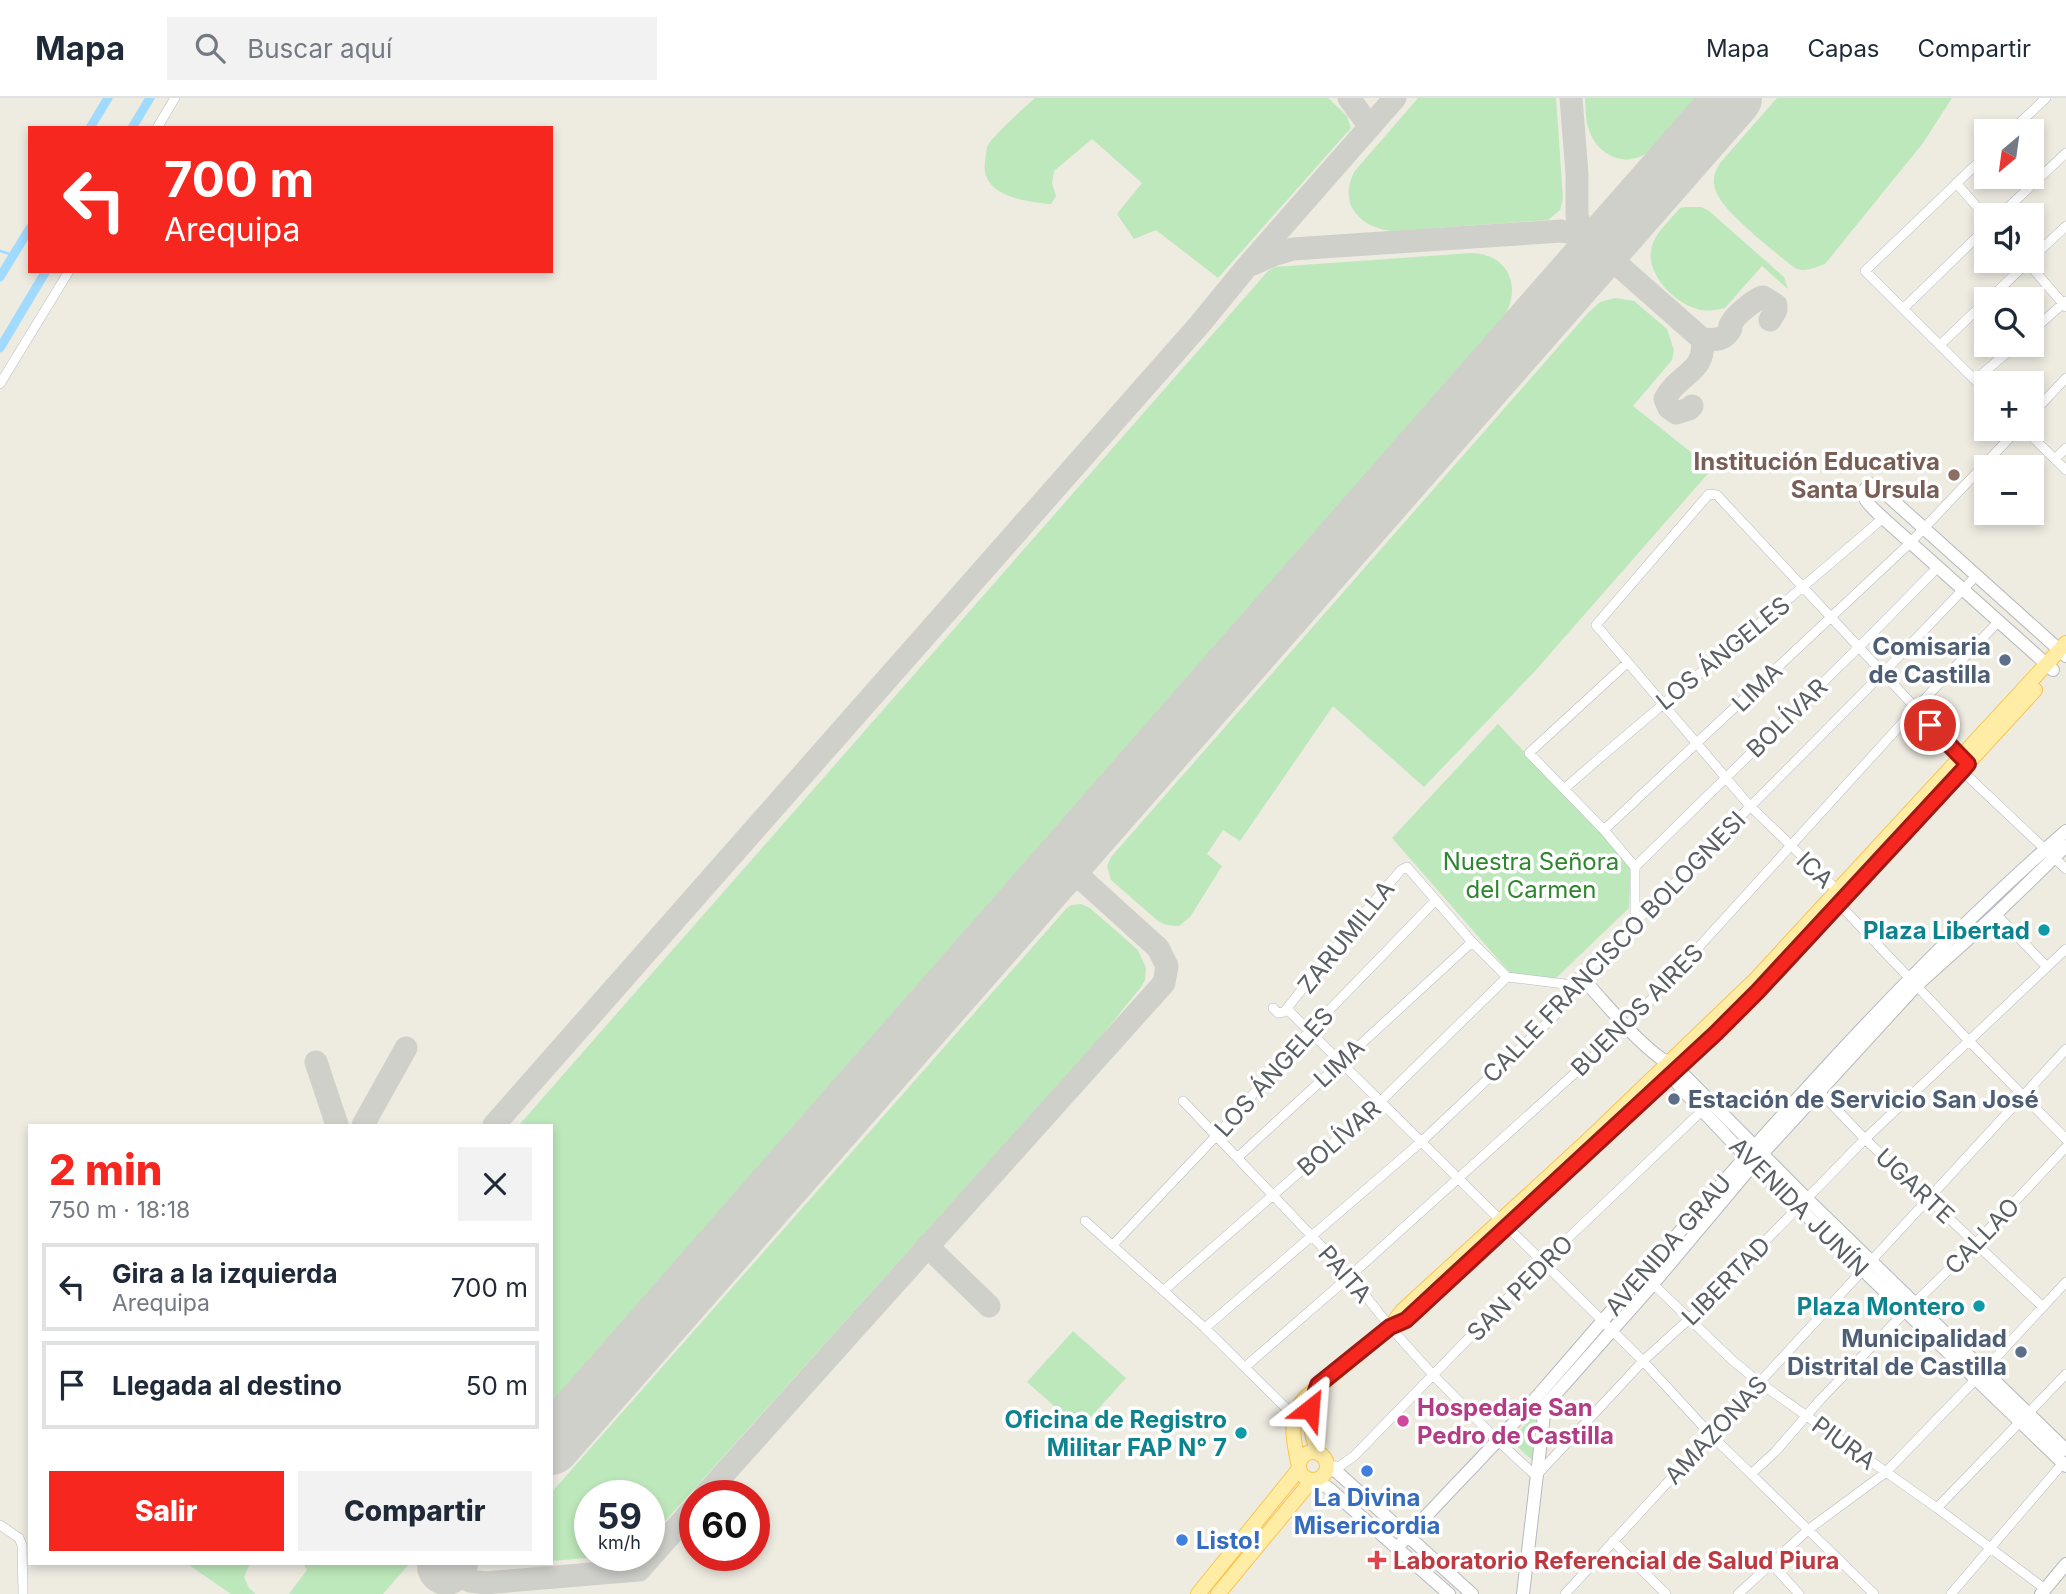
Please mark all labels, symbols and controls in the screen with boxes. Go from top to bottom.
search box [167,17,657,80]
text: Mapa [35,28,125,68]
icon: search [191,29,229,67]
text: Buscar aquí [247,33,392,64]
text: Mapa [1706,34,1769,63]
text: Capas [1807,34,1880,63]
text: Compartir [1918,34,2031,63]
north arrow [1974,119,2044,189]
map controls [1974,119,2044,525]
text: 700 m [164,150,314,209]
icon: left [49,154,140,245]
button: sound [1974,203,2044,273]
text: Arequipa [164,210,300,249]
button: search [1974,287,2044,357]
button: + [1974,371,2044,441]
place label: Institución Educativa Santa Ursula [1694,447,1940,504]
button: − [1974,455,2044,525]
marker: Institución Educativa Santa Ursula [1946,467,1962,483]
street label: LOS ÁNGELES [1650,589,1796,716]
place label: Comisaria de Castilla [1869,632,1991,689]
marker: Comisaria de Castilla [1997,652,2013,668]
street label: LIMA [1726,656,1788,718]
street label: BOLÍVAR [1740,672,1833,764]
pin [1900,695,1960,755]
icon: arrive [1911,706,1949,744]
street label: CALLE FRANCISCO BOLOGNESI [1477,805,1751,1089]
street label: ICA [1791,846,1839,894]
park label: Nuestra Señora del Carmen [1443,847,1619,904]
street label: ZARUMILLA [1292,875,1400,999]
place label: Plaza Libertad [1863,916,2030,945]
marker: Plaza Libertad [2036,922,2052,938]
street label: BUENOS AIRES [1565,938,1709,1082]
street label: LOS ÁNGELES [1208,1001,1340,1143]
street label: LIMA [1308,1033,1370,1093]
place label: Estación de Servicio San José [1688,1085,2039,1114]
marker: Estación de Servicio San José [1666,1091,1682,1107]
street label: BOLÍVAR [1291,1093,1387,1182]
street label: AVENIDA JUNÍN [1724,1131,1875,1282]
street label: UGARTE [1870,1142,1960,1230]
text: 2 min [49,1144,163,1195]
button: close [458,1147,532,1221]
street label: AVENIDA GRAU [1599,1168,1737,1322]
street label: CALLAO [1939,1192,2025,1280]
text: 750 m · 18:18 [49,1196,190,1224]
street label: SAN PEDRO [1461,1229,1579,1347]
street label: LIBERTAD [1676,1231,1776,1331]
street label: PAITA [1312,1239,1378,1309]
text: Gira a la izquierda [112,1258,338,1289]
icon: left [53,1268,91,1306]
text: 700 m [451,1272,528,1303]
text: Arequipa [112,1289,210,1317]
place label: Plaza Montero [1797,1292,1965,1321]
marker: Plaza Montero [1971,1298,1987,1314]
place label: Municipalidad Distrital de Castilla [1787,1324,2007,1381]
marker: Municipalidad Distrital de Castilla [2013,1344,2029,1360]
icon: arrive [53,1366,91,1404]
text: Llegada al destino [112,1370,342,1401]
text: 50 m [466,1370,528,1401]
street label: AMAZONAS [1659,1370,1773,1490]
position arrow [1273,1372,1347,1446]
place label: Hospedaje San Pedro de Castilla [1417,1393,1614,1450]
place label: Oficina de Registro Militar FAP N° 7 [1004,1405,1227,1462]
street label: PIURA [1806,1410,1882,1476]
marker: Hospedaje San Pedro de Castilla [1395,1413,1411,1429]
marker: Oficina de Registro Militar FAP N° 7 [1233,1425,1249,1441]
marker: La Divina Misericordia [1359,1463,1375,1479]
button: Salir [49,1471,284,1551]
button: Compartir [298,1471,532,1551]
speed limit sign: 60 [679,1480,770,1571]
place label: La Divina Misericordia [1294,1483,1440,1540]
text: 59 [597,1495,642,1537]
place label: Listo! [1196,1526,1261,1555]
text: km/h [598,1532,641,1553]
marker: Listo! [1174,1532,1190,1548]
place label: Laboratorio Referencial de Salud Piura [1393,1546,1840,1575]
marker: Laboratorio Referencial de Salud Piura [1367,1550,1387,1570]

